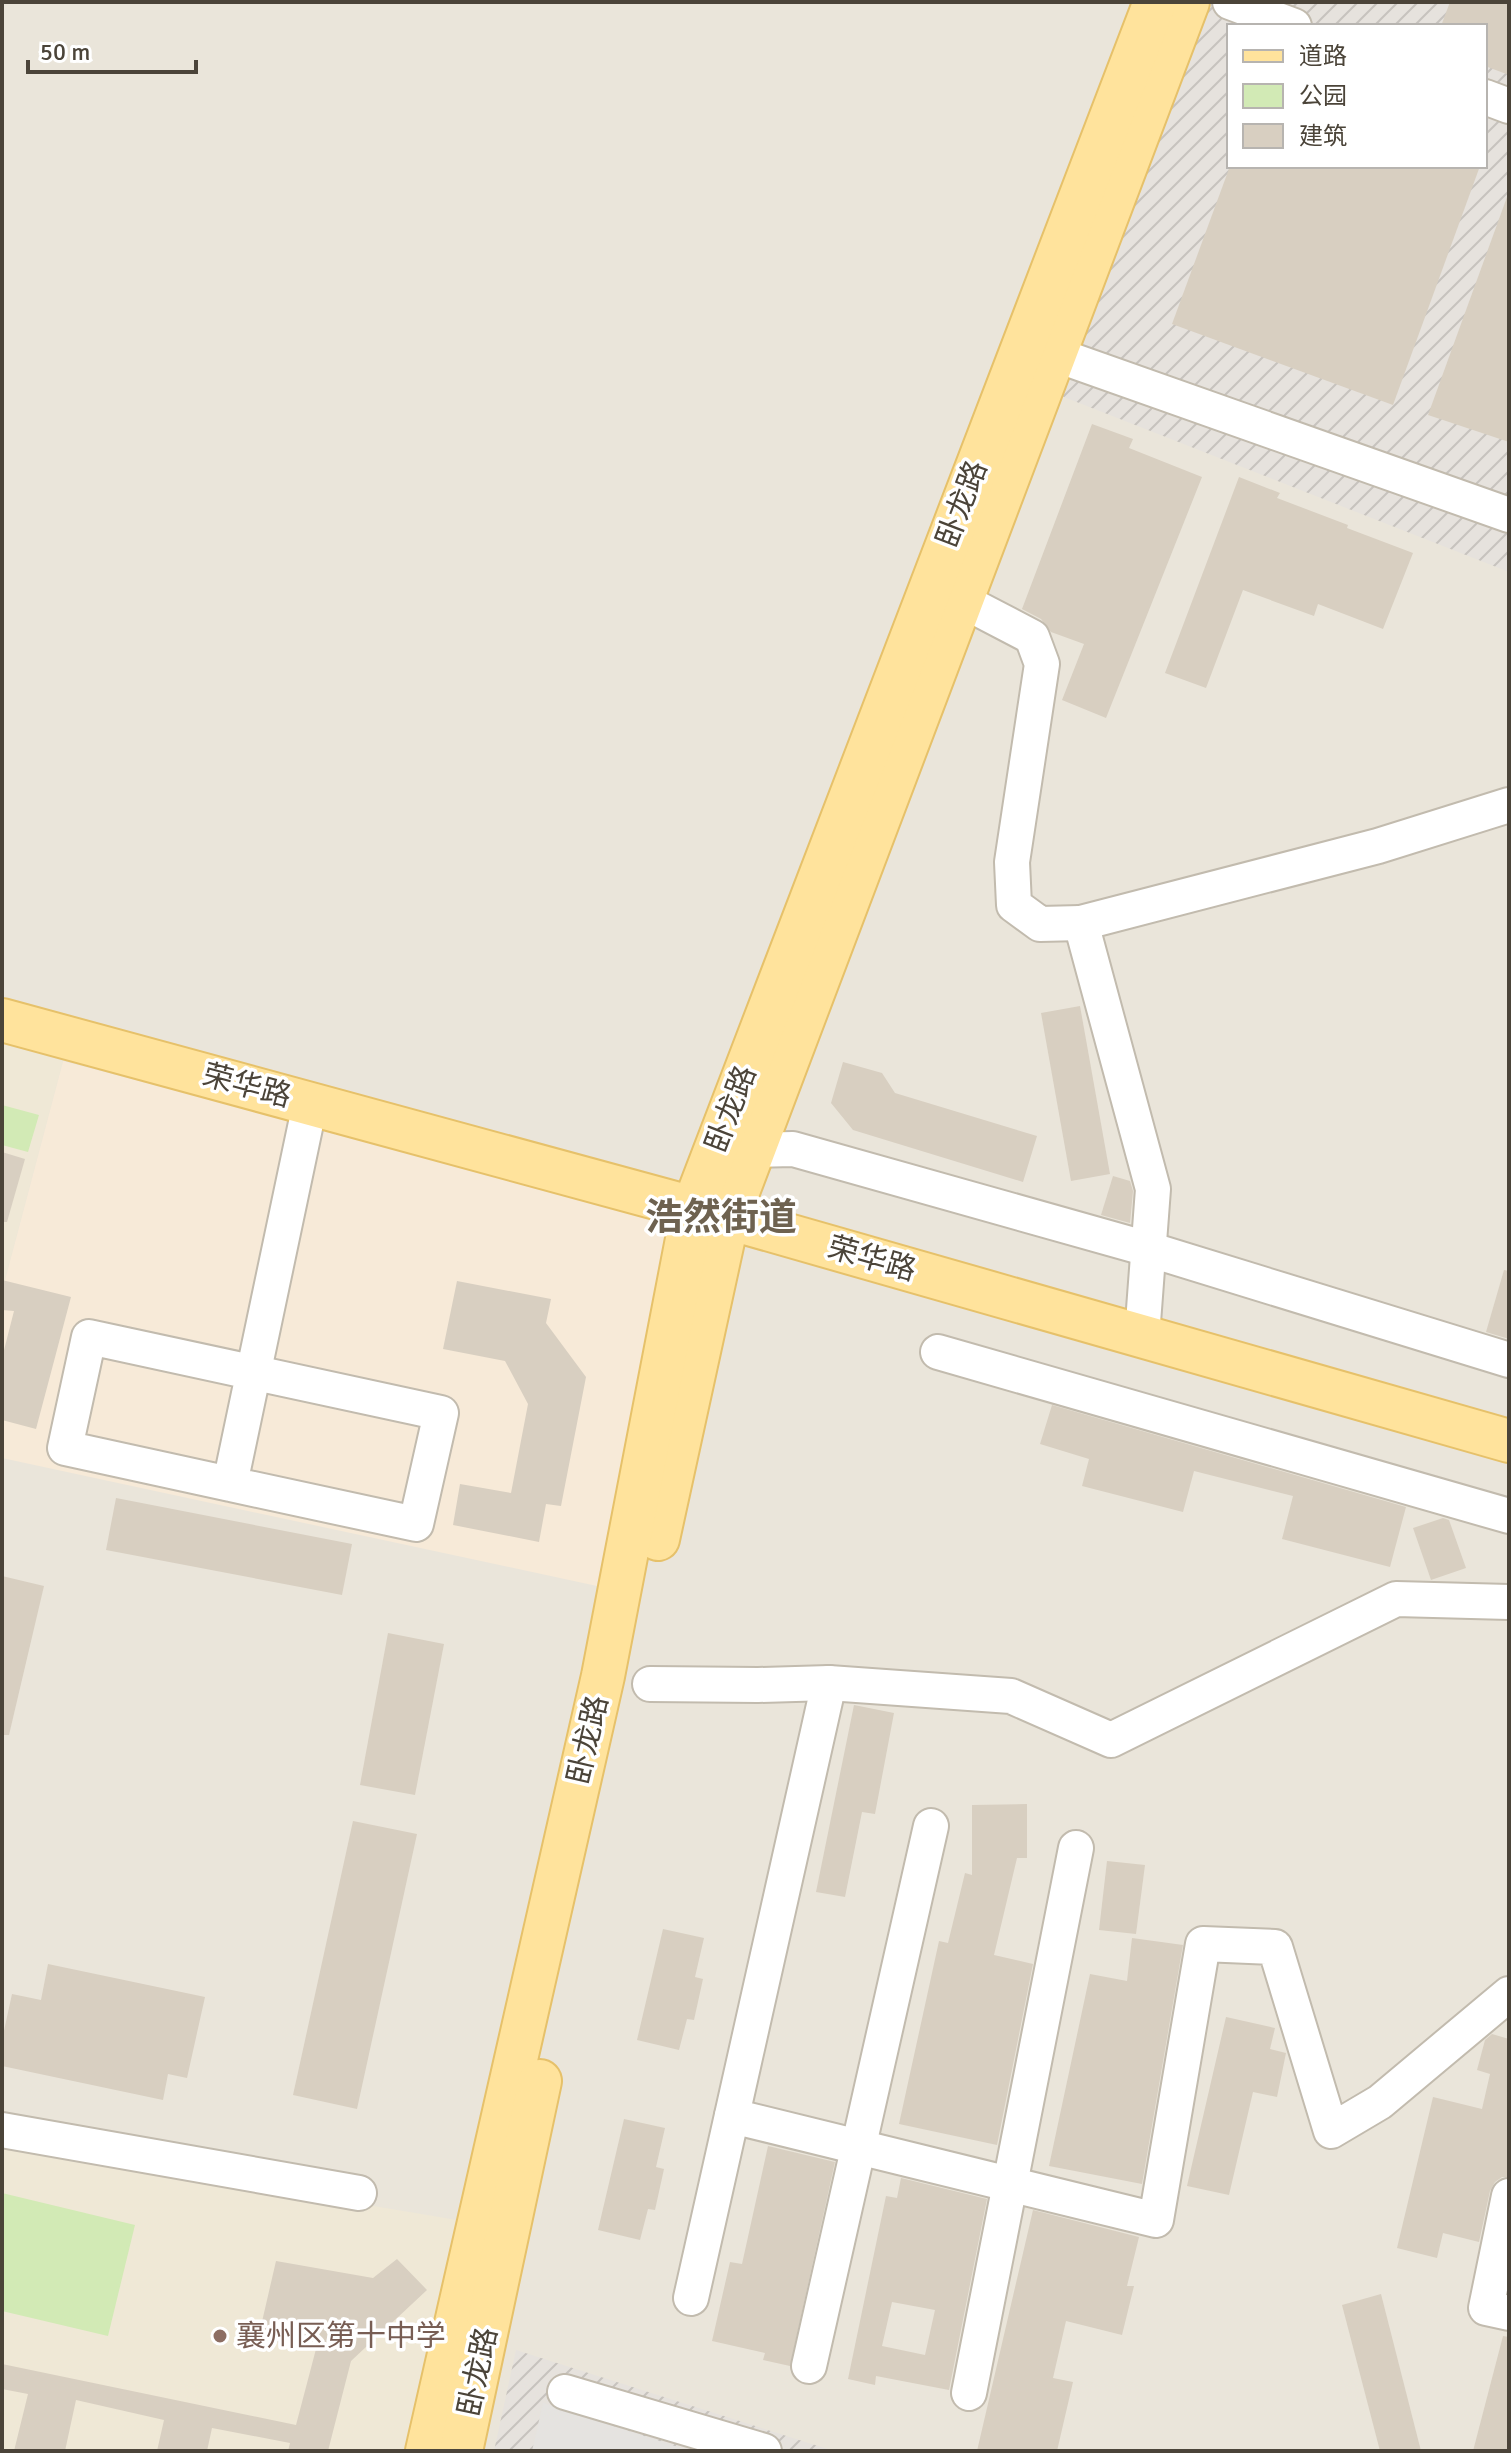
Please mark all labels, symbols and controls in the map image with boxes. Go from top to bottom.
scale bar [28,24,196,74]
legend [1227,24,1487,168]
text: 50 m [40,37,90,67]
text: 道路 [1299,41,1347,71]
text: 公园 [1299,81,1347,111]
text: 建筑 [1299,121,1347,151]
street label: 卧龙路 [929,455,995,553]
street label: 荣华路 [199,1056,295,1116]
street label: 卧龙路 [698,1060,764,1158]
district label: 浩然街道 [645,1194,797,1241]
street label: 荣华路 [824,1229,920,1289]
street label: 卧龙路 [560,1692,616,1788]
place label: 襄州区第十中学 [236,2318,446,2355]
street label: 卧龙路 [451,2324,505,2420]
marker: 襄州区第十中学 [211,2327,229,2345]

